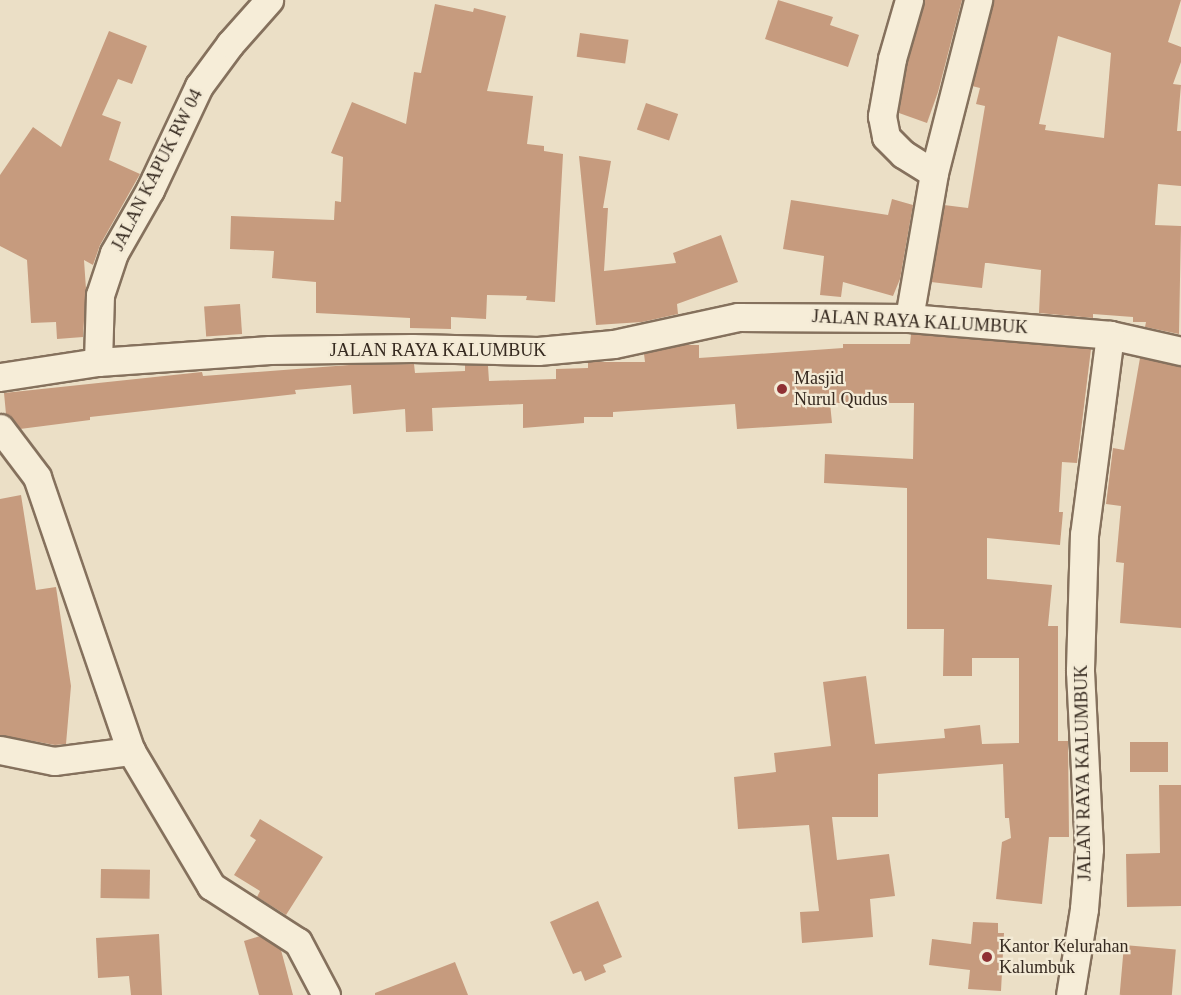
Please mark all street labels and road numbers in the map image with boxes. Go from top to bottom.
street label: JALAN KAPUK RW 04 [107,86,207,254]
street label: JALAN RAYA KALUMBUK [811,306,1029,338]
street label: JALAN RAYA KALUMBUK [329,339,547,361]
street label: JALAN RAYA KALUMBUK [1070,664,1096,882]

